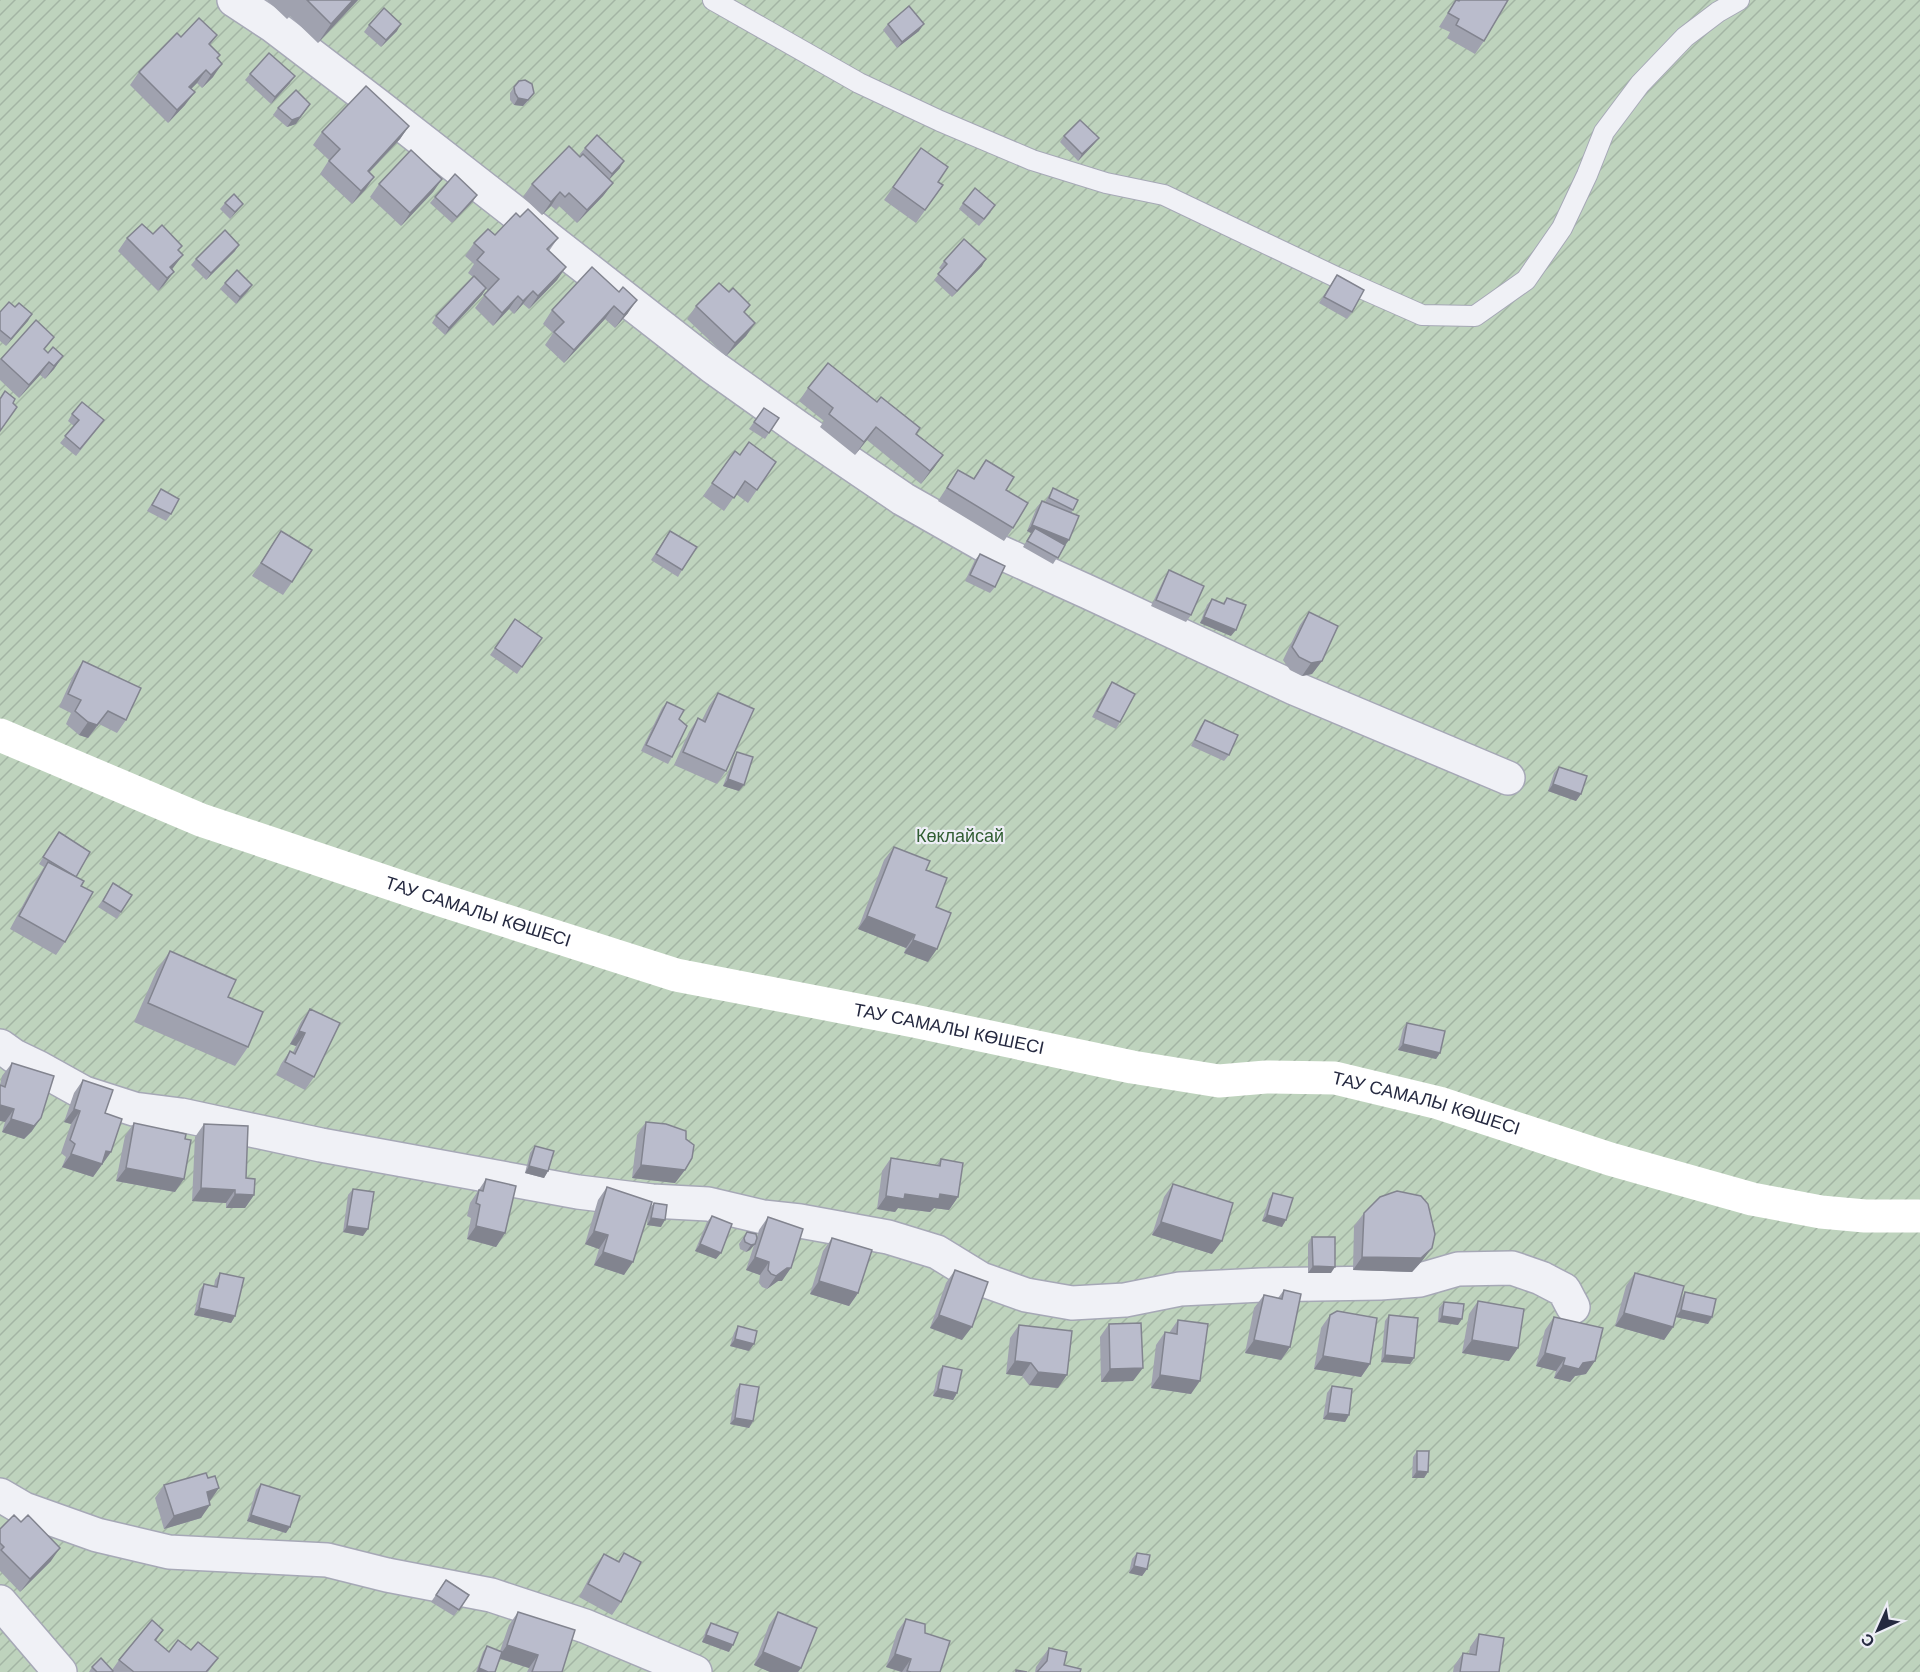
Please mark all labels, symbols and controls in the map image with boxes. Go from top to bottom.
park label: Көклайсай [916,826,1004,846]
street label: ТАУ САМАЛЫ КӨШЕСІ [383,872,573,951]
street label: ТАУ САМАЛЫ КӨШЕСІ [852,1000,1046,1058]
street label: ТАУ САМАЛЫ КӨШЕСІ [1330,1068,1523,1139]
north arrow [1848,1600,1908,1660]
text: С [1857,1630,1878,1650]

